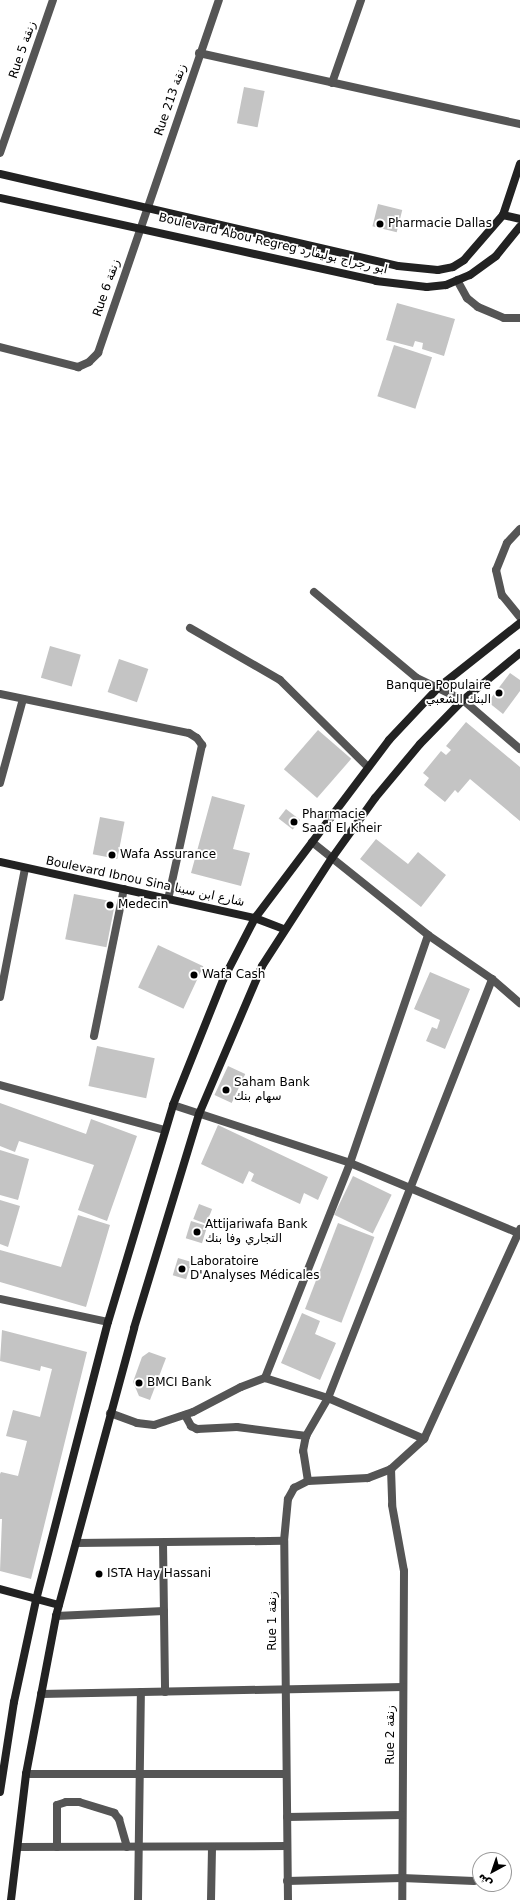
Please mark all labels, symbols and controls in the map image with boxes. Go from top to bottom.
street label: Rue 5 زنقة [6,19,40,81]
street label: Rue 213 زنقة [152,62,190,138]
street label: Boulevard Abou Regreg ابو رجراج بوليفارد [157,211,389,277]
place label: Pharmacie Dallas [388,217,492,231]
marker: Pharmacie Dallas [375,219,385,229]
street label: Rue 6 زنقة [90,257,124,319]
place label: Banque Populaire البنك الشعبي [386,679,491,707]
marker: Banque Populaire البنك الشعبي [494,688,504,698]
place label: Pharmacie Saad El Kheir [302,808,382,836]
marker: Pharmacie Saad El Kheir [289,817,299,827]
place label: Wafa Assurance [120,848,216,862]
marker: Wafa Assurance [107,850,117,860]
street label: Boulevard Ibnou Sina شارع ابن سينا [44,854,246,910]
place label: Medecin [118,898,168,912]
marker: Medecin [105,900,115,910]
place label: Wafa Cash [202,968,265,982]
marker: Wafa Cash [189,970,199,980]
place label: Saham Bank سهام بنك [234,1076,310,1104]
marker: Saham Bank سهام بنك [221,1085,231,1095]
place label: Attijariwafa Bank التجاري وفا بنك [205,1218,307,1246]
marker: Attijariwafa Bank التجاري وفا بنك [192,1227,202,1237]
place label: Laboratoire D'Analyses Médicales [190,1255,319,1283]
marker: Laboratoire D'Analyses Médicales [177,1264,187,1274]
place label: BMCI Bank [147,1376,211,1390]
marker: BMCI Bank [134,1378,144,1388]
place label: ISTA Hay Hassani [107,1567,211,1581]
marker: ISTA Hay Hassani [94,1569,104,1579]
street label: Rue 1 زنقة [266,1591,280,1651]
street label: Rue 2 زنقة [384,1705,398,1765]
north arrow [472,1852,512,1892]
text: ش [475,1871,495,1891]

